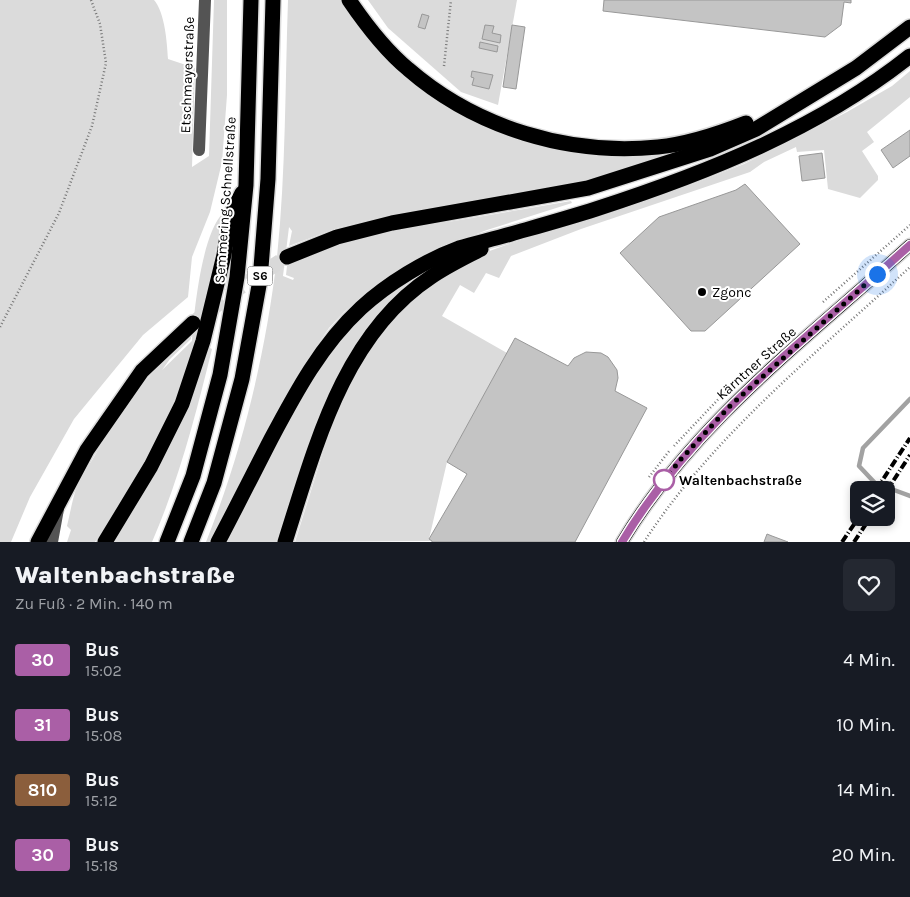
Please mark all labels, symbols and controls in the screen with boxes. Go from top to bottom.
street label: Etschmayerstraße [177,16,198,134]
street label: Semmering Schnellstraße [211,116,240,284]
your location [865,262,890,287]
road number: S6 [248,266,272,286]
place label: Zgonc [712,284,752,301]
marker: Zgonc [696,286,708,298]
street label: Kärntner Straße [713,323,800,404]
marker: Waltenbachstraße [653,469,675,491]
place label: Waltenbachstraße [679,472,802,489]
map controls [850,481,895,526]
button: layers [850,481,895,526]
button: heart [843,559,895,611]
text: Waltenbachstraße [15,561,235,589]
text: Zu Fuß · 2 Min. · 140 m [15,594,173,613]
text: Bus [85,639,119,661]
text: 30 [31,649,54,671]
text: 4 Min. [843,649,895,671]
text: 15:02 [85,661,122,680]
text: Bus [85,704,119,726]
text: 31 [34,714,51,736]
text: 10 Min. [836,714,895,736]
text: 15:08 [85,726,122,745]
text: Bus [85,769,119,791]
text: 810 [28,779,57,801]
text: 14 Min. [837,779,895,801]
text: 15:12 [85,791,118,810]
text: Bus [85,834,119,856]
text: 30 [31,844,54,866]
text: 20 Min. [832,844,895,866]
text: 15:18 [85,856,118,875]

